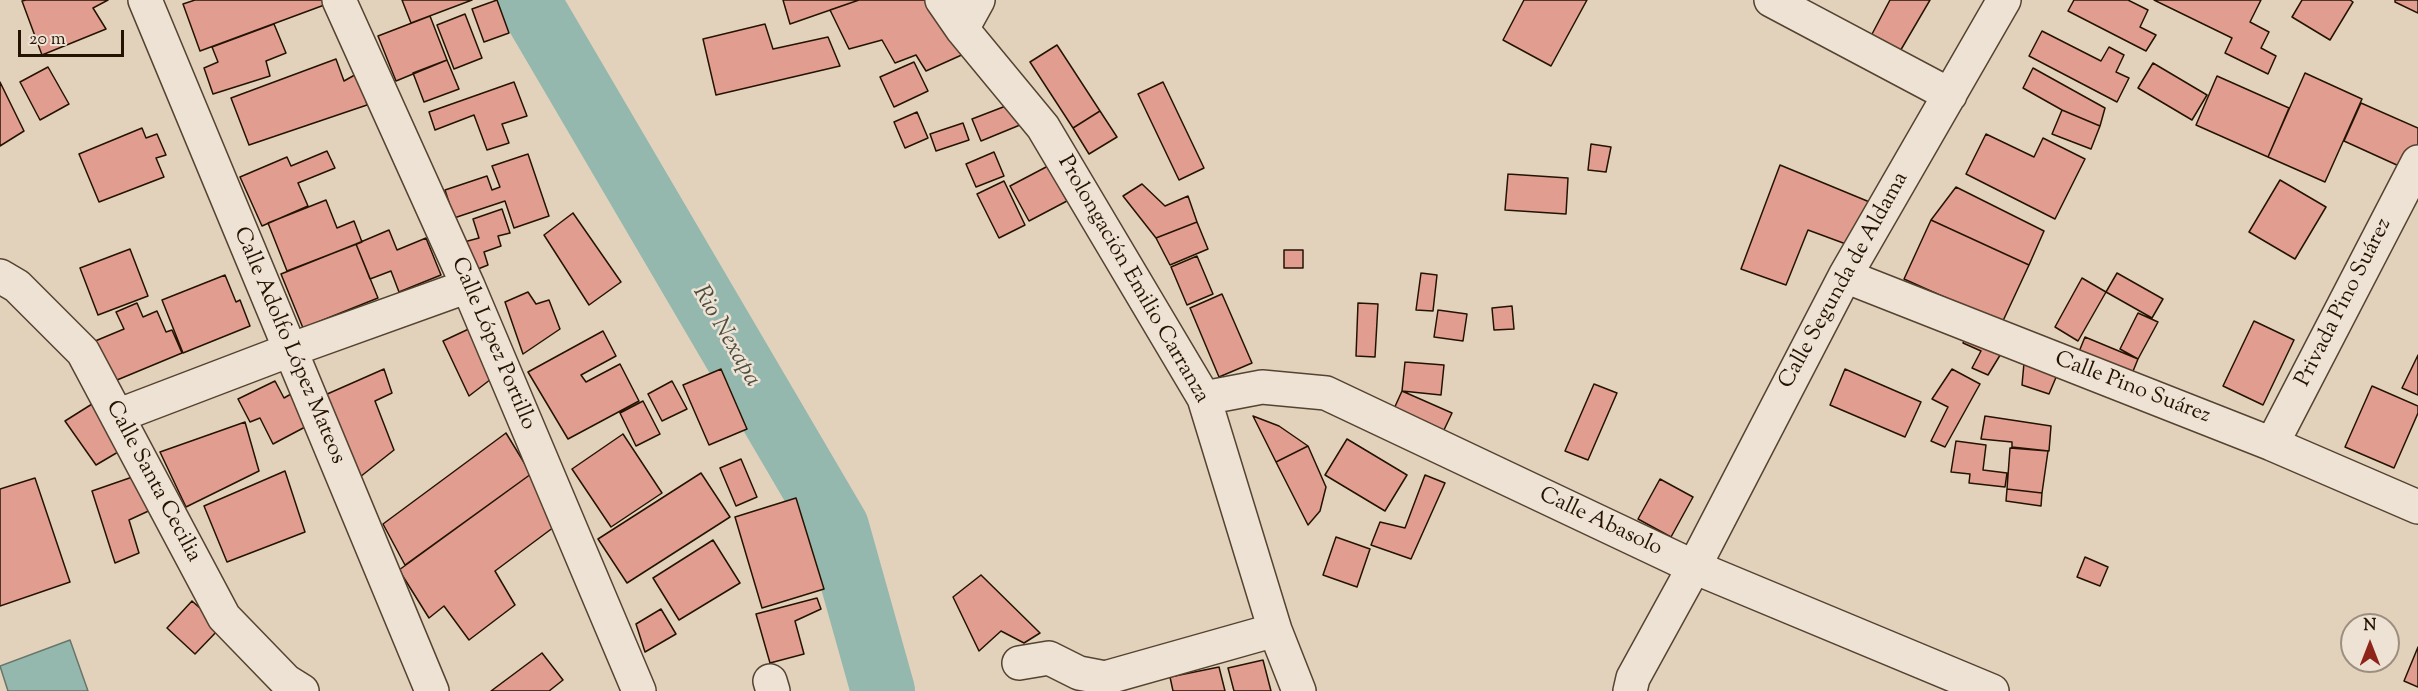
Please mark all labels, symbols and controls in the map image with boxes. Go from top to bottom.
scale bar [21,18,128,56]
text: 20 m [29,27,66,53]
street label: Prolongación Emilio Carranza [1050,152,1214,408]
street label: Calle Segunda de Aldama [1774,168,1916,394]
street label: Privada Pino Suárez [2291,214,2399,392]
street label: Calle Adolfo López Mateos [226,224,350,468]
street label: Calle López Portillo [444,254,540,434]
water label: Rio Nexapa [684,281,766,393]
street label: Calle Pino Suárez [2050,347,2214,431]
street label: Calle Santa Cecilia [98,397,206,567]
street label: Calle Abasolo [1534,483,1666,563]
north arrow [2340,613,2400,673]
text: N [2364,615,2376,638]

